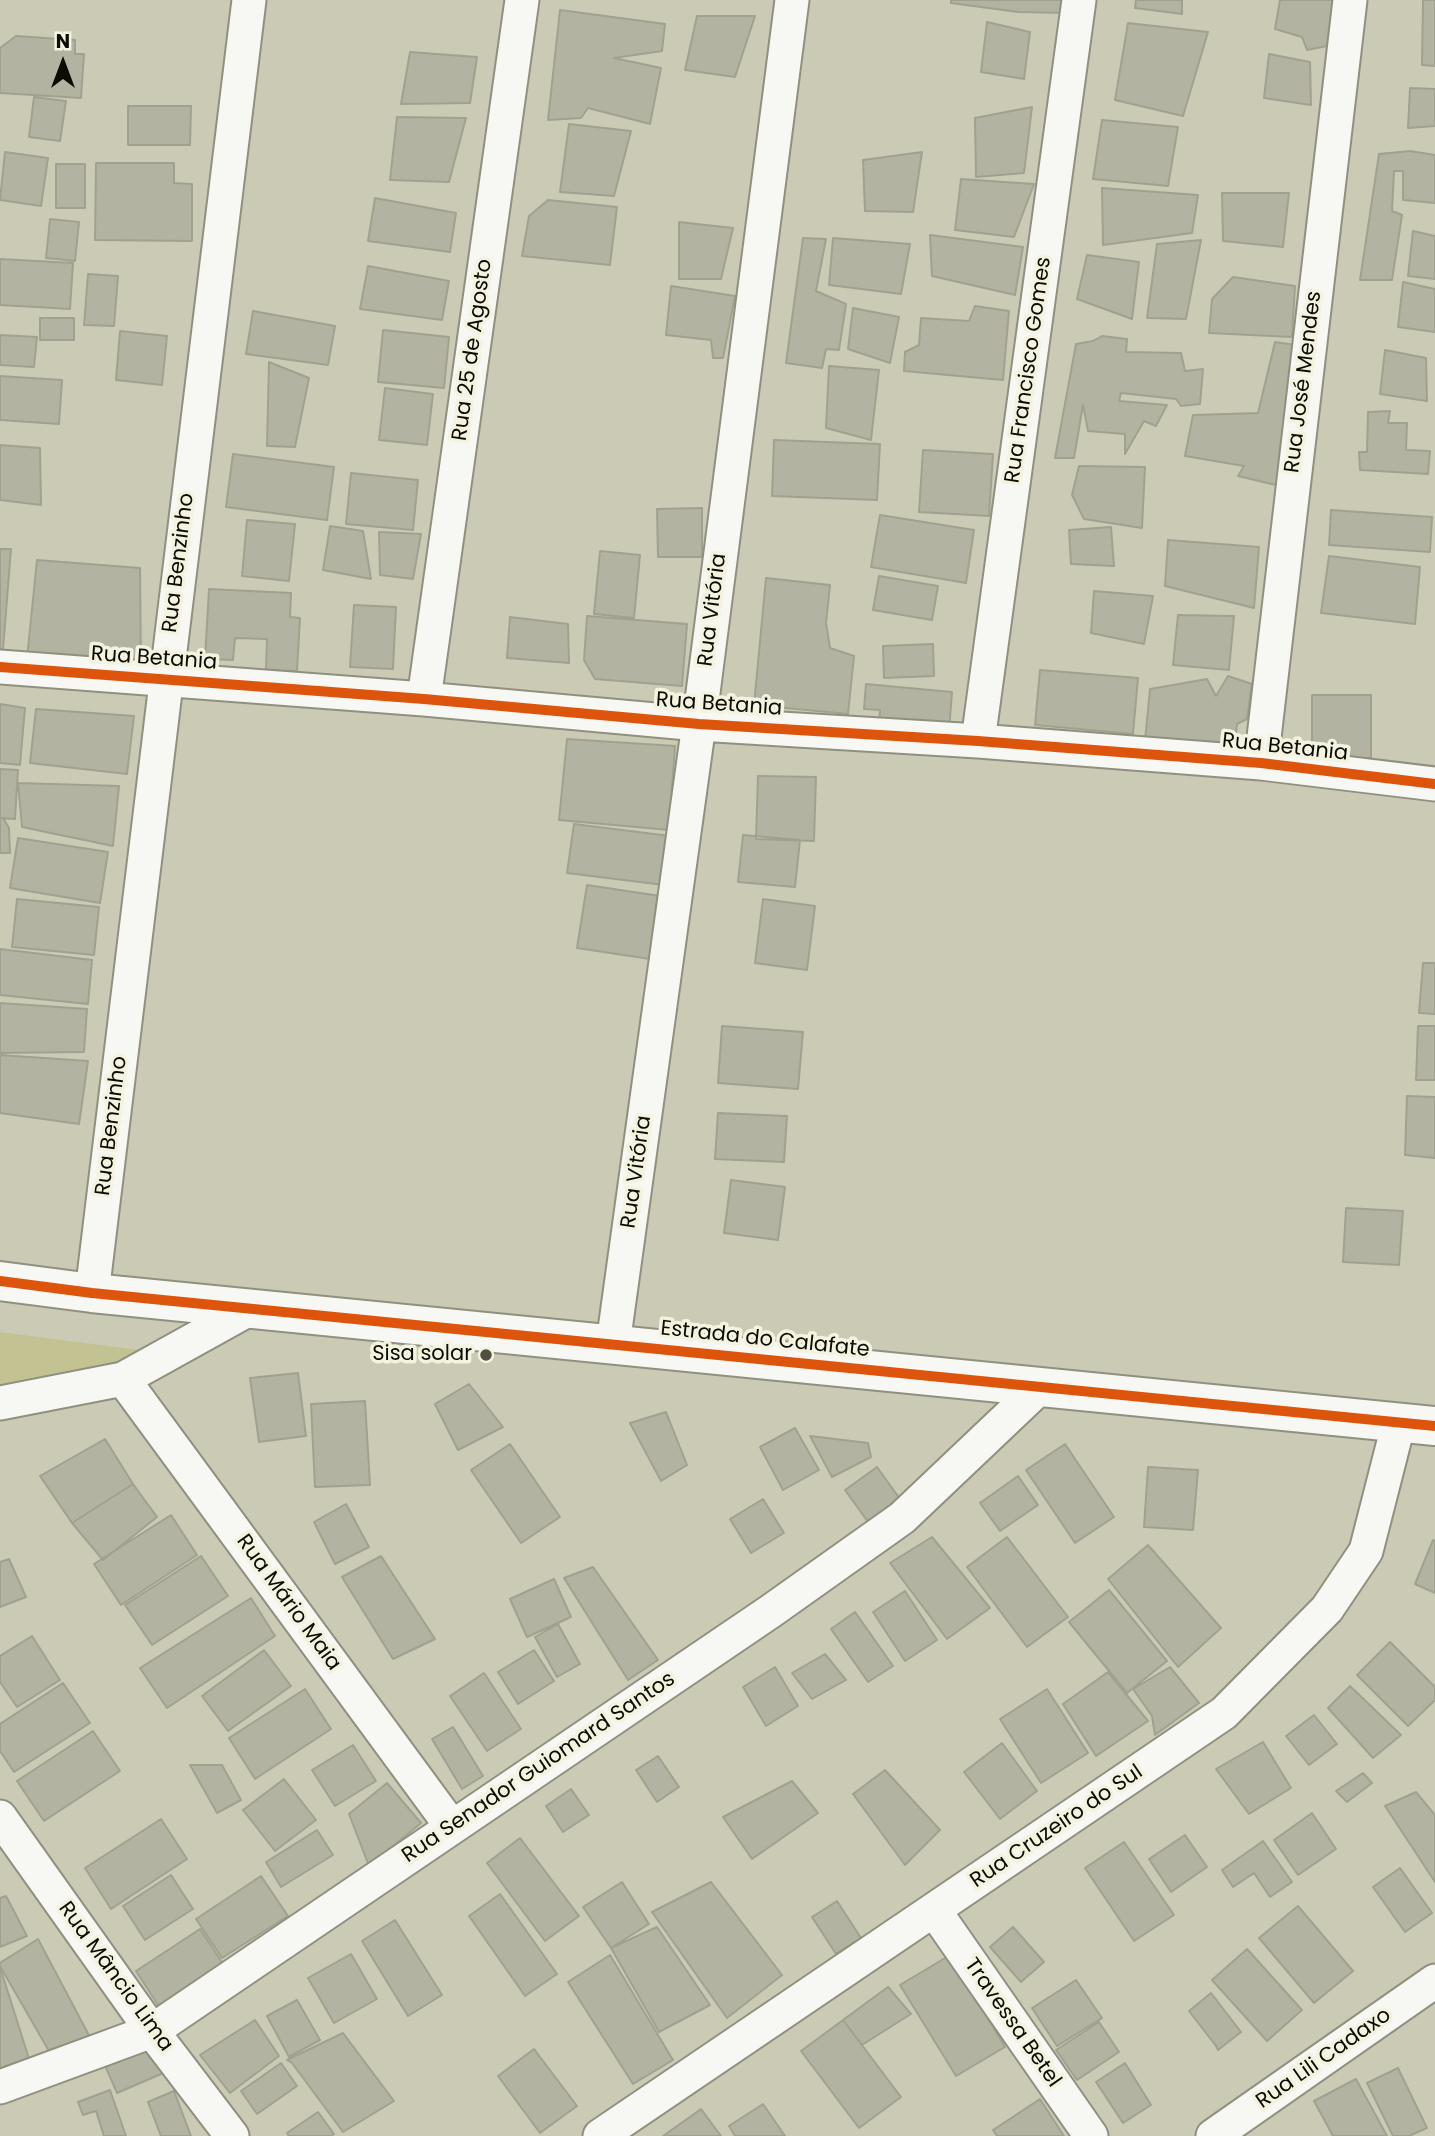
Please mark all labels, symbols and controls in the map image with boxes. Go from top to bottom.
north arrow [28,28,98,98]
text: N [56,28,70,55]
street label: Rua Francisco Gomes [1001,255,1057,485]
street label: Rua 25 de Agosto [448,257,498,443]
street label: Rua José Mendes [1280,290,1328,474]
street label: Rua Benzinho [158,492,200,634]
street label: Rua Vitória [694,552,732,668]
street label: Rua Betania [90,642,218,676]
street label: Rua Betania [655,688,783,722]
street label: Rua Betania [1221,729,1349,767]
street label: Rua Benzinho [91,1055,133,1197]
street label: Rua Vitória [617,1114,657,1230]
street label: Estrada do Calafate [659,1316,871,1364]
place label: Sisa solar [372,1342,472,1368]
marker: Sisa solar [478,1347,494,1363]
street label: Rua Mário Maia [230,1530,346,1676]
street label: Rua Senador Guiomard Santos [398,1667,680,1869]
street label: Rua Cruzeiro do Sul [966,1760,1148,1894]
street label: Rua Mâncio Lima [52,1897,178,2057]
street label: Travessa Betel [958,1954,1066,2092]
street label: Rua Lili Cadaxo [1252,2003,1396,2115]

